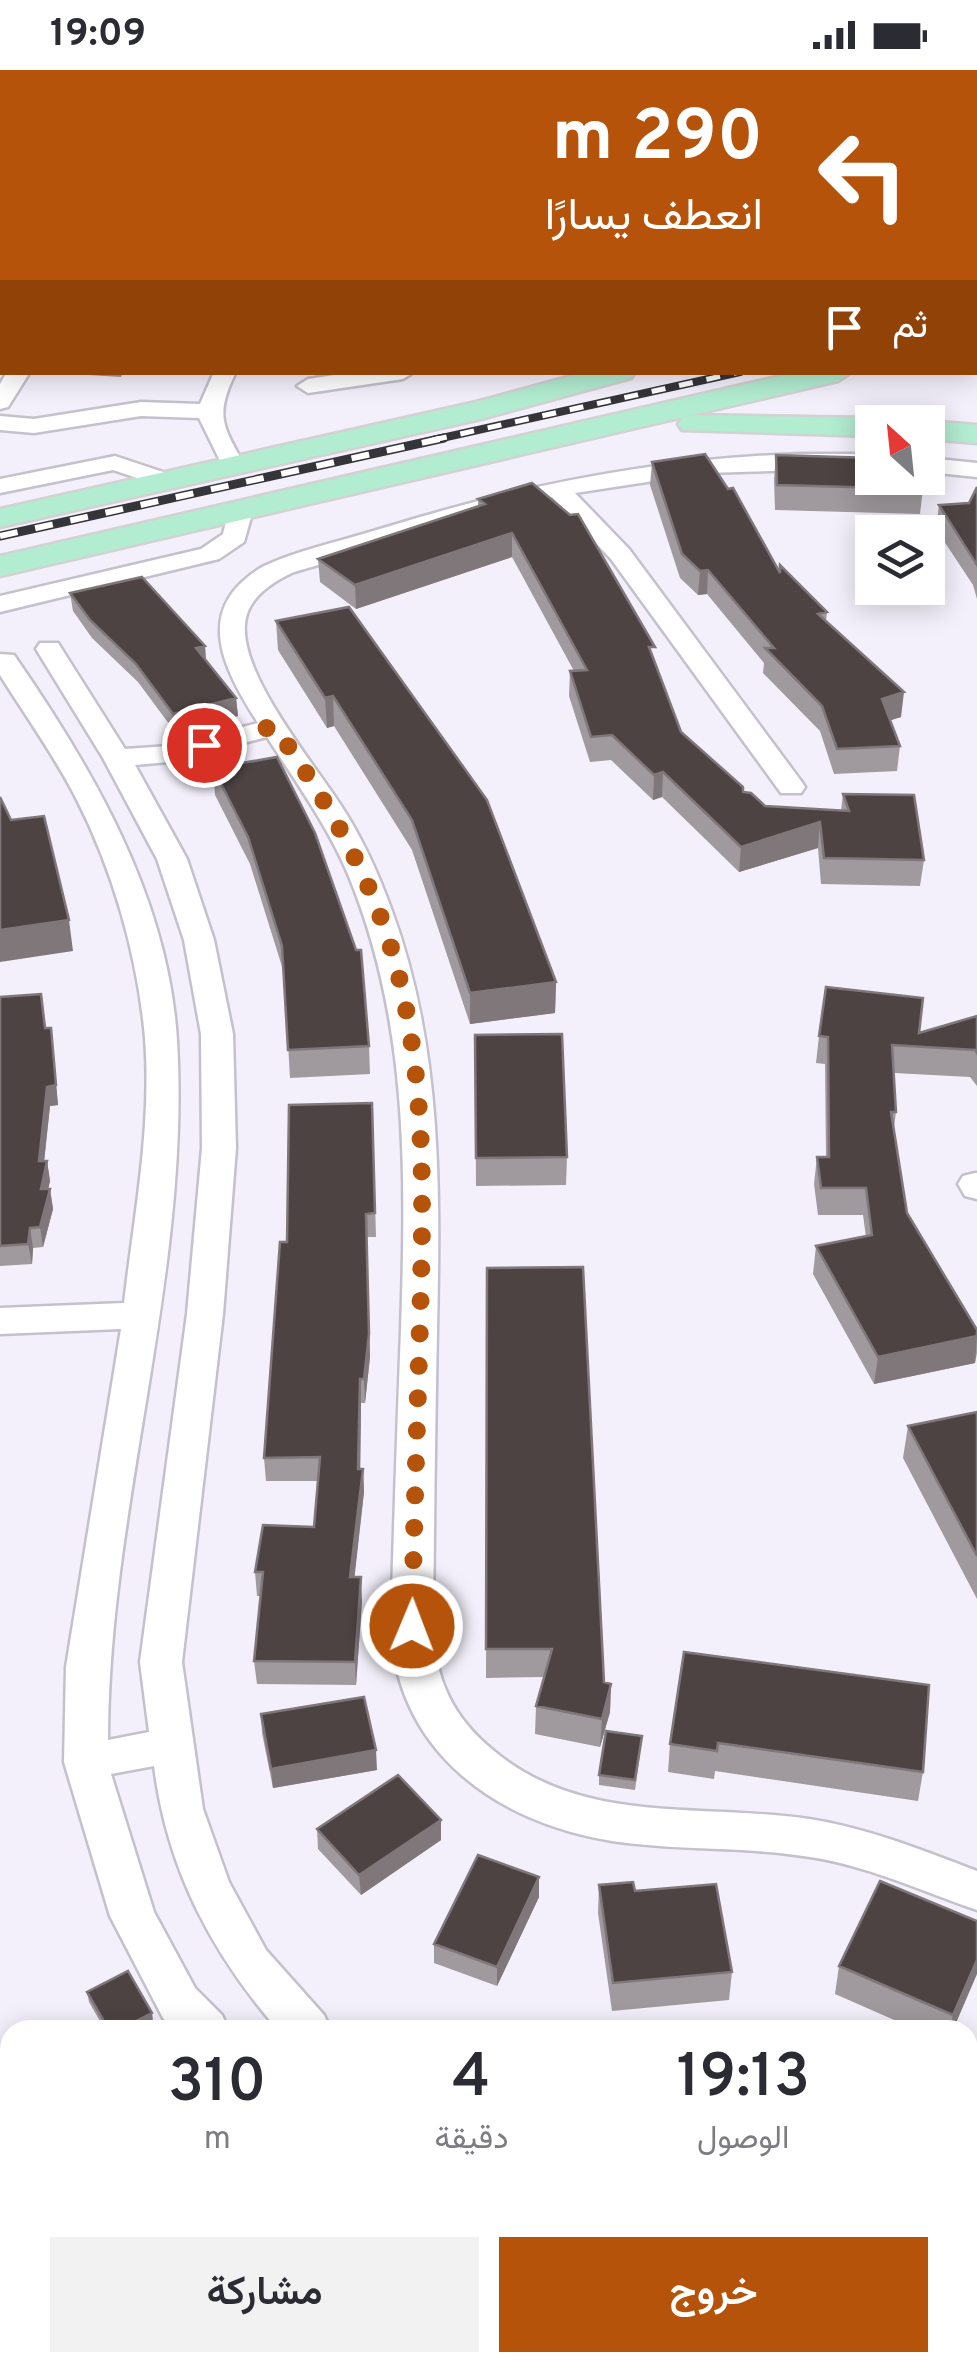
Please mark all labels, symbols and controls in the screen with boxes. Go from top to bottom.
text: 19:09 [50,11,146,60]
text: 290 m [552,96,763,185]
icon: left [798,110,928,240]
text: انعطف يسارًا [545,189,763,246]
icon: arrive [817,300,872,355]
text: ثم [892,303,928,352]
north arrow [855,405,945,495]
map controls [855,405,945,605]
button: layers [855,515,945,605]
pin [162,703,247,788]
icon: arrive [177,718,232,773]
position arrow [360,1574,464,1678]
text: 4 [452,2042,491,2118]
text: 19:13 [676,2042,810,2118]
text: 310 [168,2047,266,2123]
text: m [204,2120,231,2160]
text: دقيقة [434,2120,508,2160]
text: الوصول [697,2120,789,2160]
button: مشاركة [50,2237,479,2352]
button: خروج [499,2237,928,2352]

